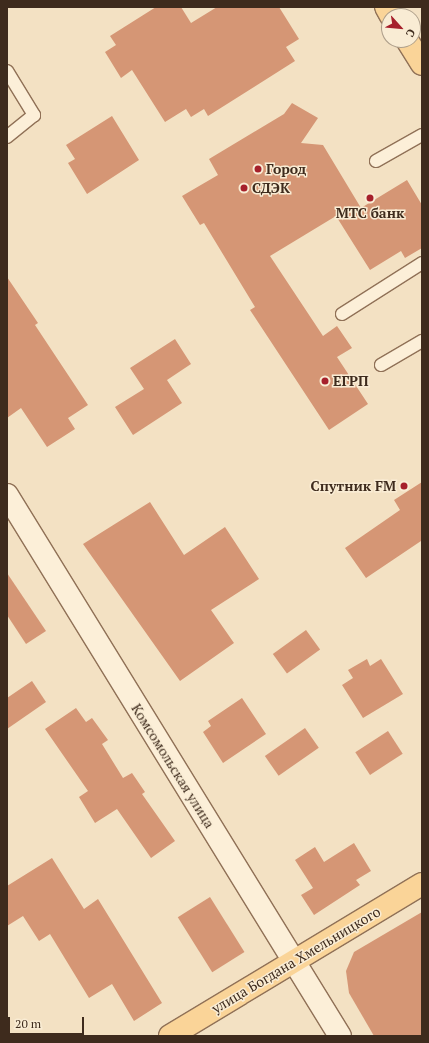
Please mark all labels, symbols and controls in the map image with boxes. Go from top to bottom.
north arrow [381,8,421,48]
text: С [403,27,419,39]
place label: Город [266,161,306,177]
marker: Город [253,164,263,174]
place label: СДЭК [252,180,290,196]
marker: СДЭК [239,183,249,193]
marker: МТС банк [365,193,375,203]
place label: МТС банк [336,205,404,221]
place label: ЕГРП [333,373,369,389]
marker: ЕГРП [320,376,330,386]
place label: Спутник FM [311,478,396,494]
marker: Спутник FM [399,481,409,491]
street label: Комсомольская улица [128,701,218,831]
street label: улица Богдана Хмельницкого [209,903,383,1017]
scale bar [10,1009,86,1035]
text: 20 m [15,1016,41,1031]

